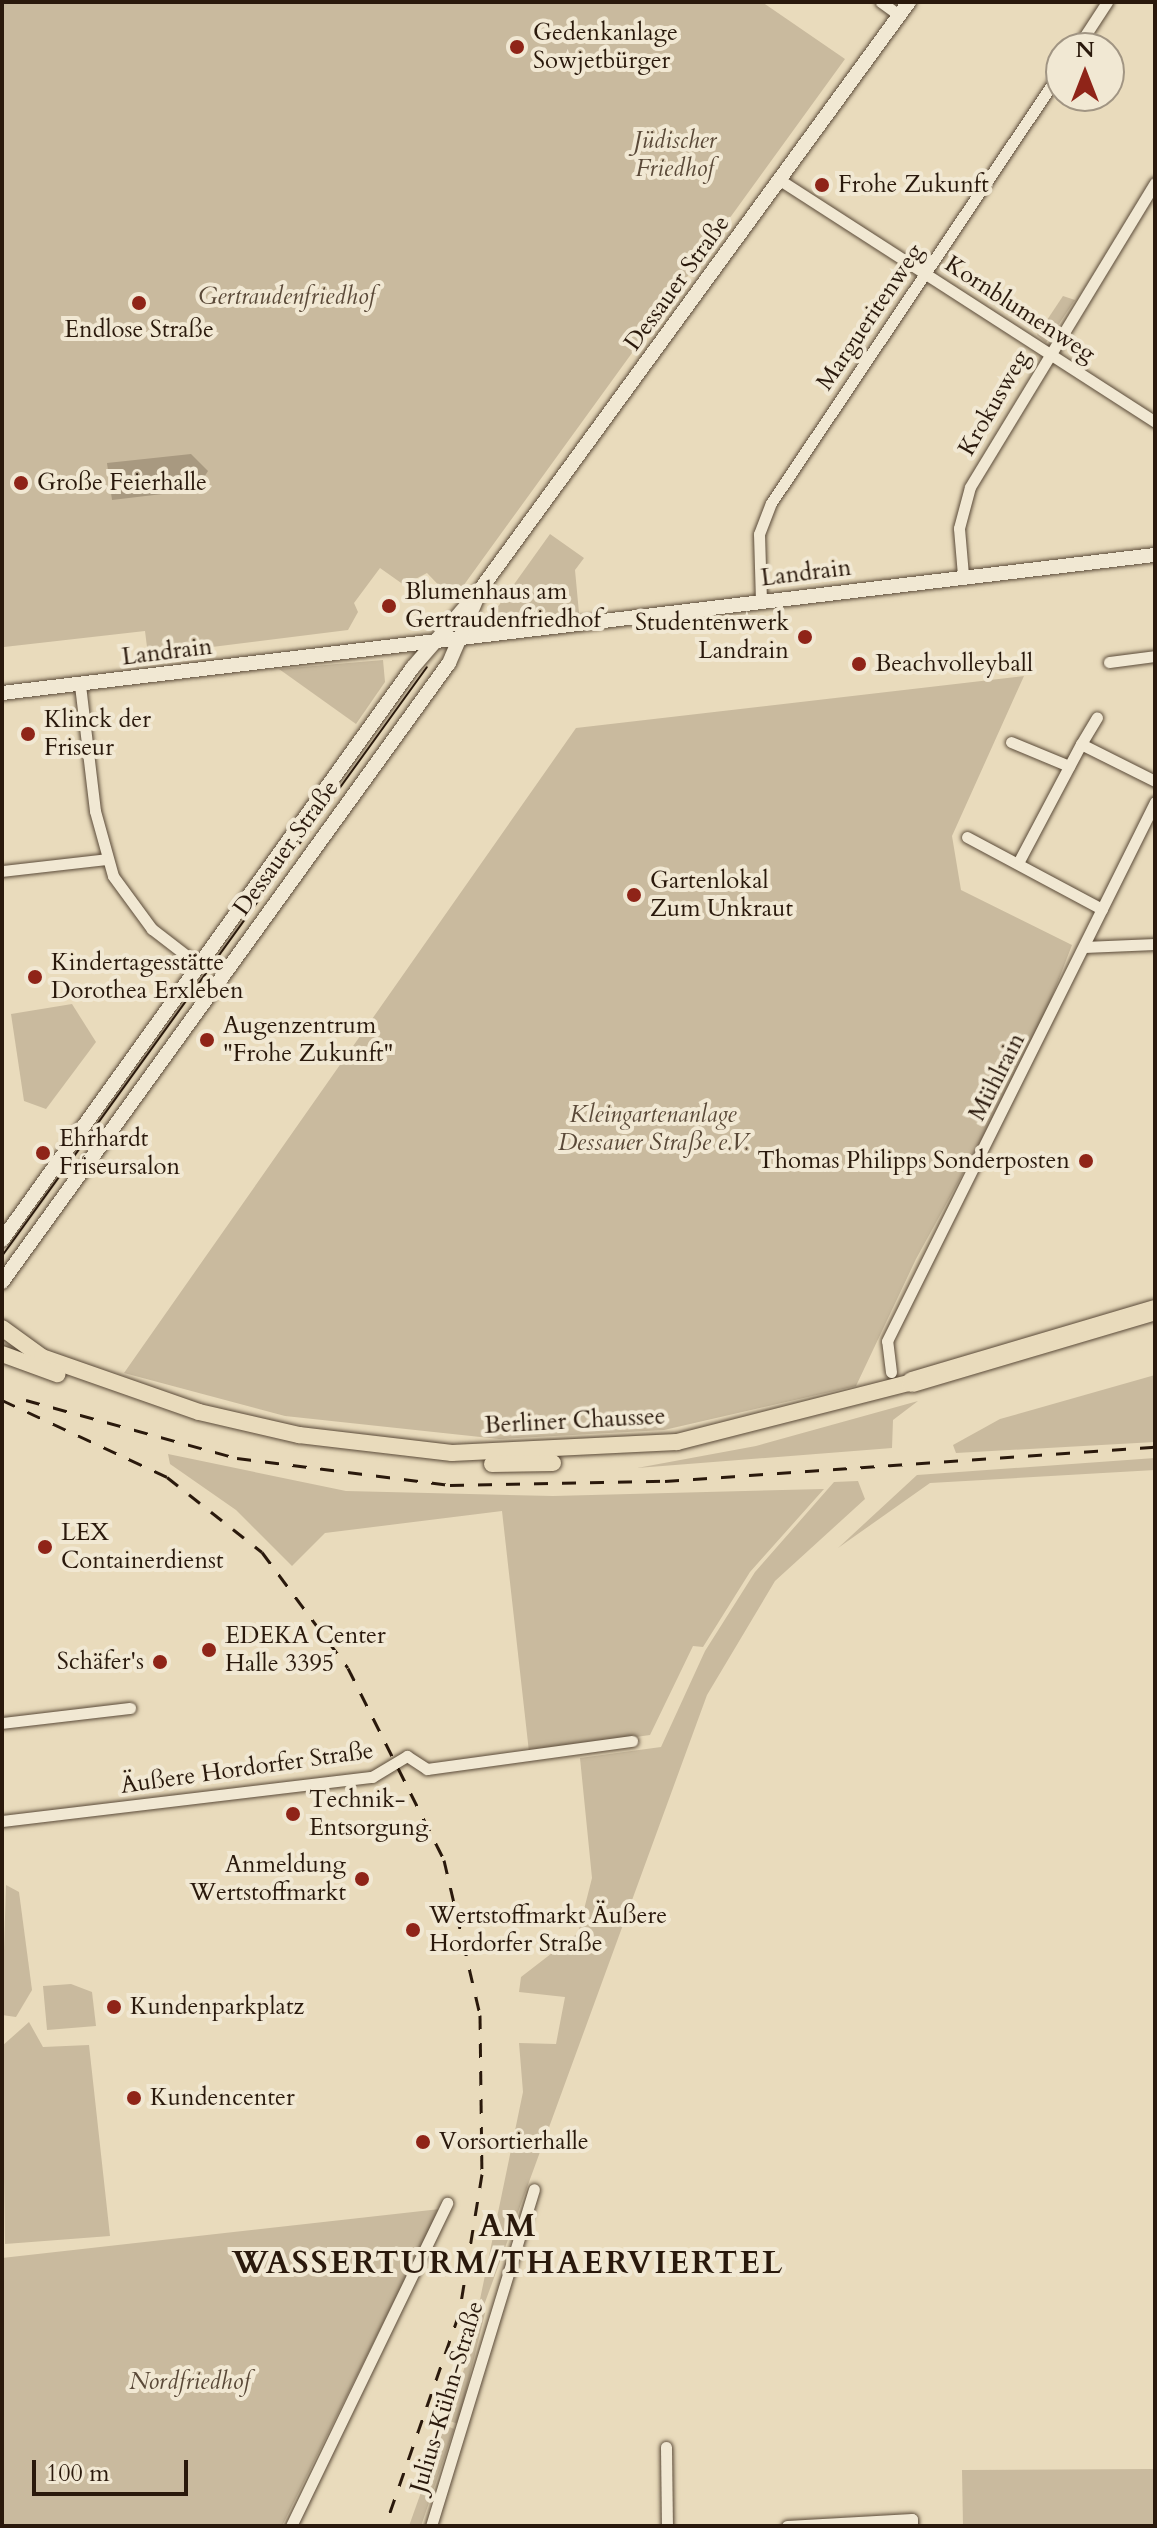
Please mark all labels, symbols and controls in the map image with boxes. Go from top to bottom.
place label: Gedenkanlage Sowjetbürger [533,19,678,75]
north arrow [1045,32,1125,112]
text: N [1075,35,1095,65]
marker: Gedenkanlage Sowjetbürger [508,38,526,56]
park label: Jüdischer Friedhof [633,127,717,183]
place label: Frohe Zukunft [838,171,989,199]
marker: Frohe Zukunft [813,176,831,194]
street label: Dessauer Straße [618,210,736,356]
street label: Margueritenweg [810,238,930,396]
street label: Kornblumenweg [939,250,1101,368]
park label: Gertraudenfriedhof [198,283,376,311]
marker: Endlose Straße [130,294,148,312]
place label: Endlose Straße [64,316,214,344]
street label: Krokusweg [952,345,1036,461]
place label: Große Feierhalle [37,469,207,497]
marker: Große Feierhalle [12,474,30,492]
street label: Landrain [759,553,853,593]
place label: Blumenhaus am Gertraudenfriedhof [405,578,601,634]
marker: Blumenhaus am Gertraudenfriedhof [380,597,398,615]
place label: Studentenwerk Landrain [635,609,789,665]
marker: Studentenwerk Landrain [796,628,814,646]
street label: Landrain [120,632,214,672]
place label: Beachvolleyball [875,650,1033,678]
marker: Beachvolleyball [850,655,868,673]
place label: Klinck der Friseur [44,706,151,762]
marker: Klinck der Friseur [19,725,37,743]
street label: Dessauer Straße [227,775,345,921]
place label: Gartenlokal Zum Unkraut [650,867,793,923]
marker: Gartenlokal Zum Unkraut [625,886,643,904]
place label: Kindertagesstätte Dorothea Erxleben [51,949,244,1005]
marker: Kindertagesstätte Dorothea Erxleben [26,968,44,986]
place label: Augenzentrum "Frohe Zukunft" [223,1012,393,1068]
street label: Mühlrain [963,1028,1031,1126]
marker: Augenzentrum "Frohe Zukunft" [198,1031,216,1049]
park label: Kleingartenanlage Dessauer Straße e.V. [558,1101,748,1157]
place label: Ehrhardt Friseursalon [59,1125,180,1181]
marker: Ehrhardt Friseursalon [34,1144,52,1162]
place label: Thomas Philipps Sonderposten [757,1147,1070,1175]
marker: Thomas Philipps Sonderposten [1077,1152,1095,1170]
street label: Berliner Chaussee [484,1402,666,1440]
place label: LEX Containerdienst [61,1519,224,1575]
marker: LEX Containerdienst [36,1538,54,1556]
place label: EDEKA Center Halle 3395 [225,1622,386,1678]
marker: EDEKA Center Halle 3395 [200,1641,218,1659]
place label: Schäfer's [57,1648,144,1676]
marker: Schäfer's [151,1653,169,1671]
street label: Äußere Hordorfer Straße [119,1736,375,1800]
place label: Technik- Entsorgung [309,1786,429,1842]
marker: Technik- Entsorgung [284,1805,302,1823]
place label: Anmeldung Wertstoffmarkt [189,1851,346,1907]
marker: Anmeldung Wertstoffmarkt [353,1870,371,1888]
place label: Wertstoffmarkt Äußere Hordorfer Straße [429,1902,667,1958]
marker: Wertstoffmarkt Äußere Hordorfer Straße [404,1921,422,1939]
place label: Kundenparkplatz [130,1993,304,2021]
marker: Kundenparkplatz [105,1998,123,2016]
place label: Kundencenter [150,2084,295,2112]
marker: Kundencenter [125,2089,143,2107]
place label: Vorsortierhalle [439,2128,589,2156]
marker: Vorsortierhalle [414,2133,432,2151]
district label: AM WASSERTURM/THAERVIERTEL [232,2208,784,2283]
street label: Julius-Kühn-Straße [404,2298,490,2496]
park label: Nordfriedhof [129,2368,251,2396]
scale bar [36,2444,192,2494]
text: 100 m [46,2457,110,2490]

